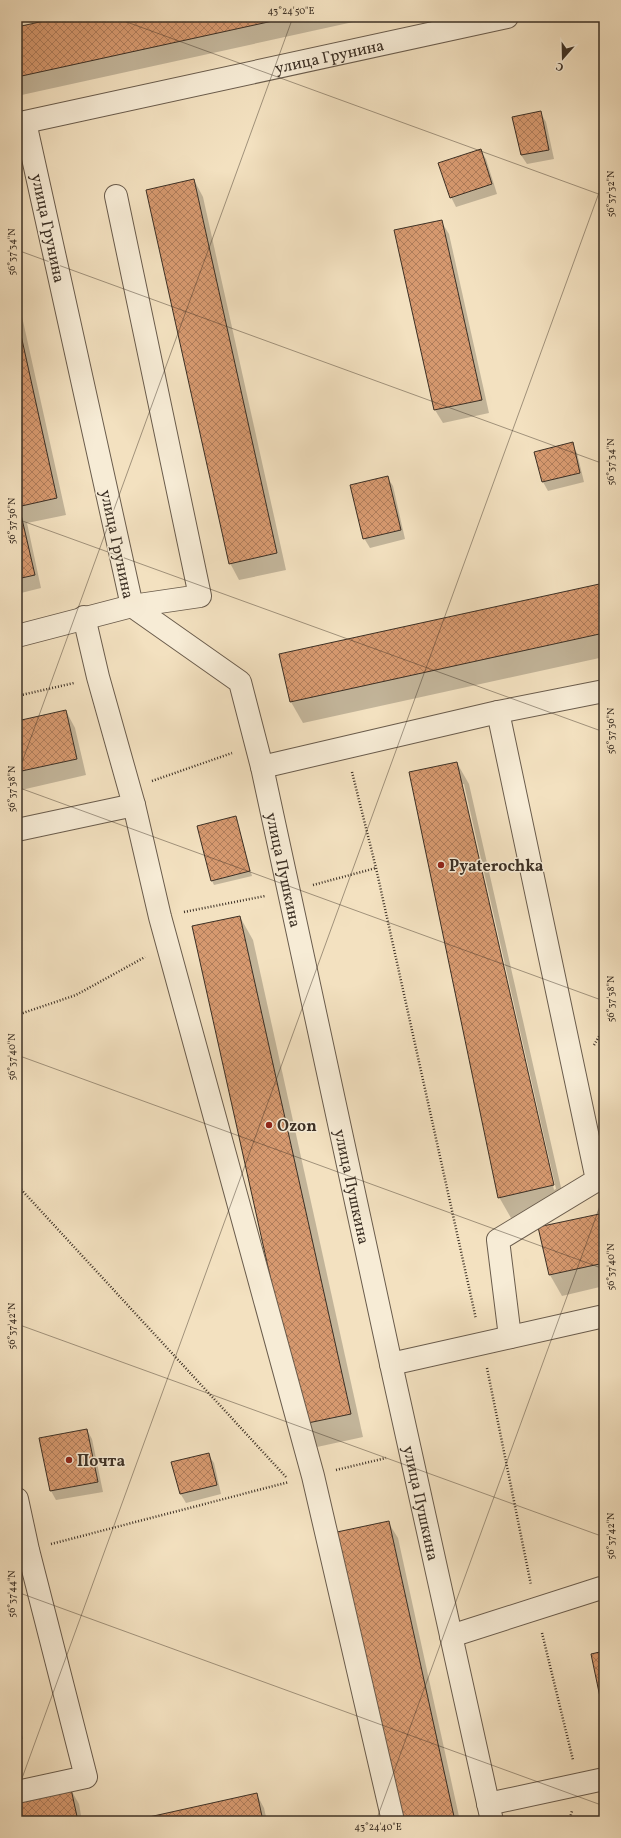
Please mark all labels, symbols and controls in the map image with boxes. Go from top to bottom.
text: 43°24'50"E [268,4,314,18]
street label: улица Грунина [273,35,386,80]
north arrow [543,38,583,78]
text: С [554,58,566,74]
text: 56°37'32"N [604,170,618,217]
street label: улица Грунина [25,172,69,285]
text: 56°37'34"N [5,228,19,276]
text: 56°37'34"N [604,438,618,486]
street label: улица Грунина [94,488,138,601]
text: 56°37'36"N [5,497,19,544]
text: 56°37'36"N [604,707,618,754]
text: 56°37'38"N [5,765,19,812]
street label: улица Пушкина [259,811,305,930]
place label: Pyaterochka [449,856,544,878]
marker: Pyaterochka [436,860,446,870]
text: 56°37'38"N [604,975,618,1022]
text: 56°37'40"N [5,1033,19,1081]
place label: Ozon [277,1116,317,1138]
marker: Ozon [264,1120,274,1130]
street label: улица Пушкина [328,1127,374,1246]
text: 56°37'40"N [604,1243,618,1291]
text: 56°37'42"N [5,1302,19,1349]
street label: улица Пушкина [396,1444,443,1563]
place label: Почта [77,1451,125,1473]
marker: Почта [64,1455,74,1465]
text: 56°37'42"N [604,1512,618,1559]
text: 56°37'44"N [5,1570,19,1618]
text: 43°24'40"E [354,1820,402,1834]

